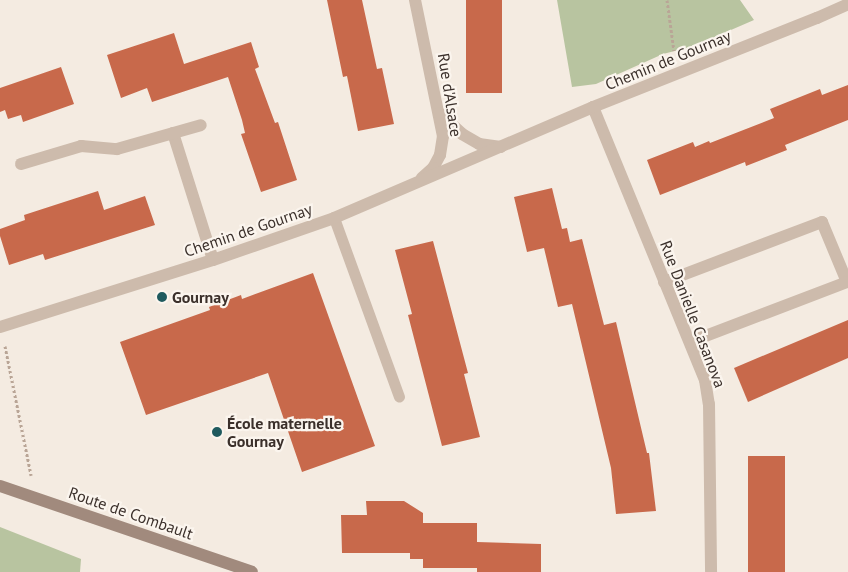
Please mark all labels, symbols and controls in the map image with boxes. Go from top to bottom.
street label: Chemin de Gournay [602,26,734,94]
street label: Rue d'Alsace [434,52,466,138]
street label: Chemin de Gournay [182,199,314,261]
street label: Rue Danielle Casanova [656,238,730,390]
place label: Gournay [172,287,229,307]
marker: Gournay [156,291,168,303]
place label: École maternelle Gournay [227,413,342,451]
marker: École maternelle Gournay [211,426,223,438]
street label: Route de Combault [66,483,196,543]

